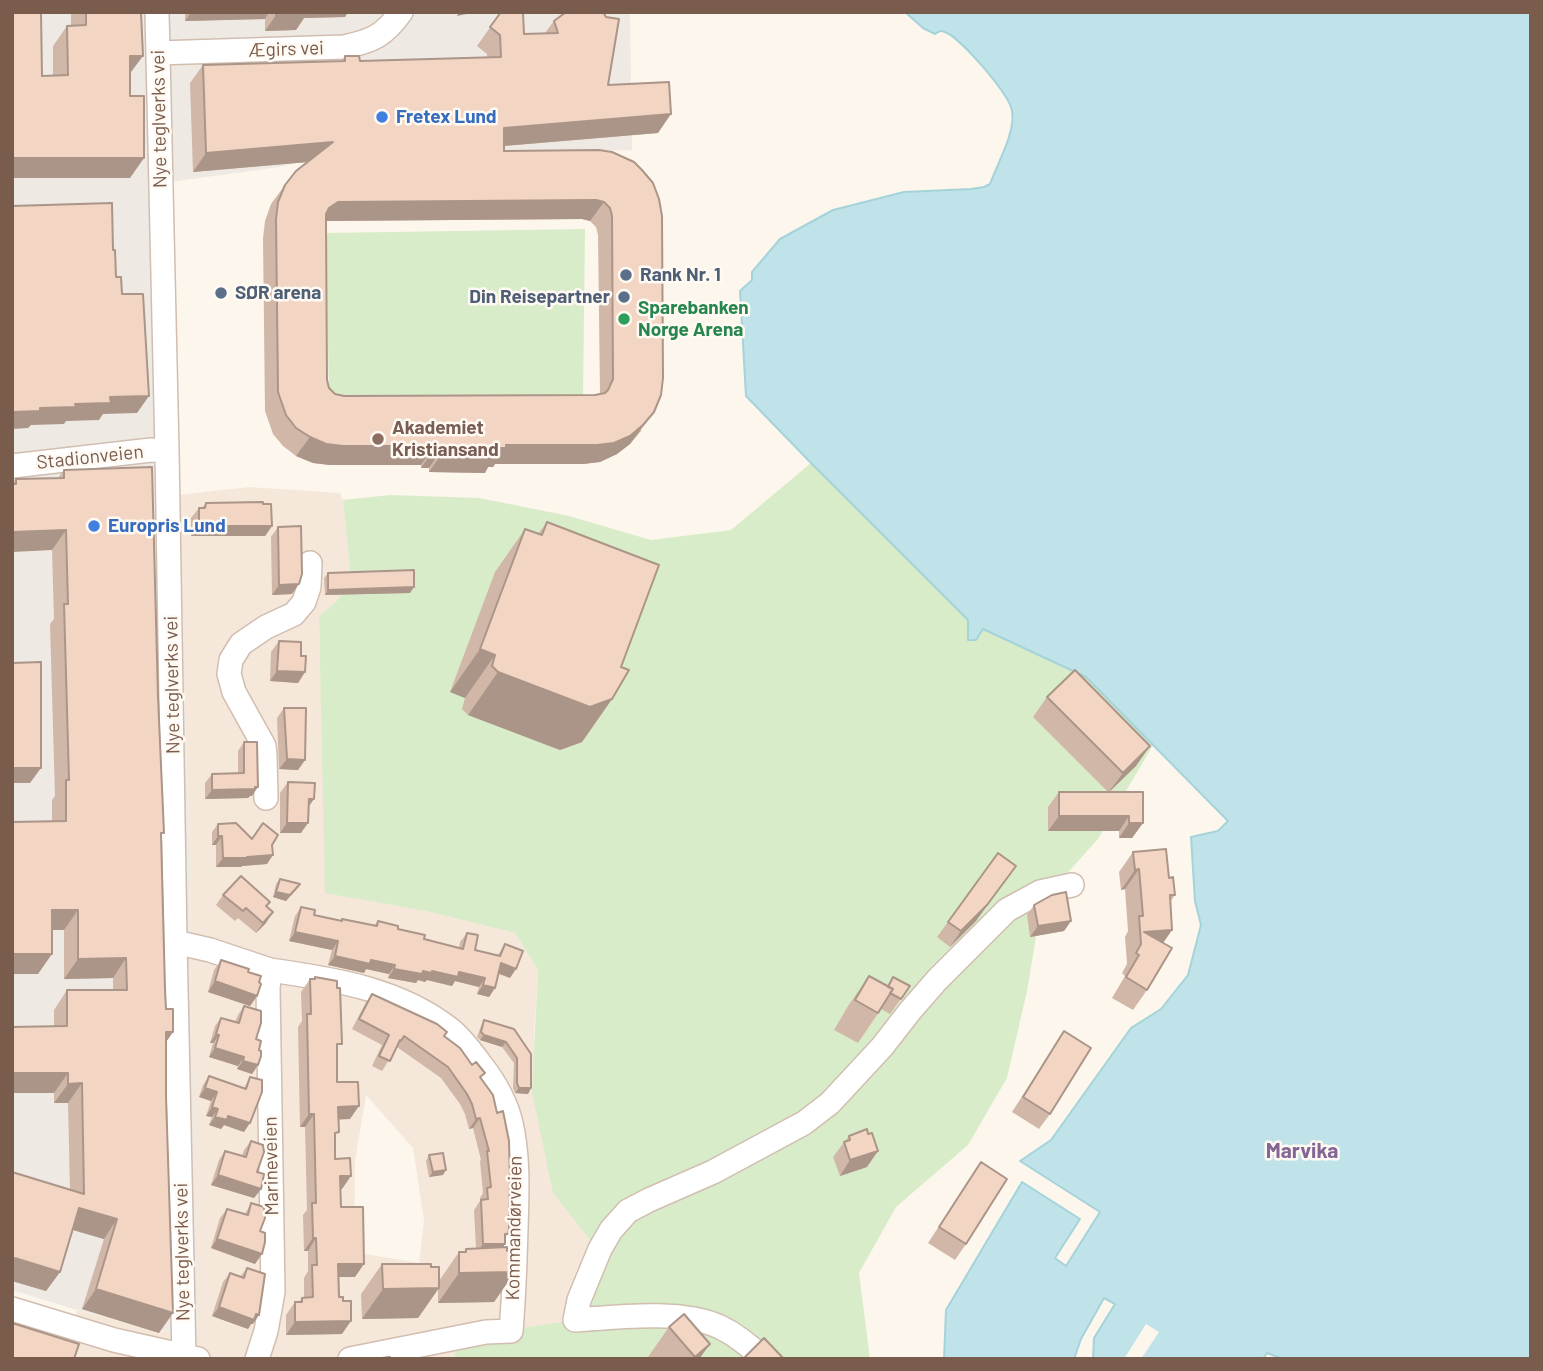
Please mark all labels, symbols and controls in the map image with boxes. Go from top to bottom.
street label: Ægirs vei [248,36,324,62]
street label: Nye teglverks vei [146,50,172,188]
place label: Fretex Lund [396,106,497,128]
marker: Fretex Lund [374,109,390,125]
place label: Rank Nr. 1 [640,264,721,286]
marker: Rank Nr. 1 [618,267,634,283]
place label: SØR arena [235,282,321,304]
marker: SØR arena [213,285,229,301]
place label: Din Reisepartner [469,286,610,308]
marker: Din Reisepartner [616,289,632,305]
place label: Sparebanken Norge Arena [638,297,749,341]
marker: Sparebanken Norge Arena [616,311,632,327]
place label: Akademiet Kristiansand [392,417,499,461]
marker: Akademiet Kristiansand [370,431,386,447]
street label: Stadionveien [35,440,145,474]
place label: Europris Lund [108,515,226,537]
marker: Europris Lund [86,518,102,534]
street label: Nye teglverks vei [159,616,185,754]
street label: Marineveien [259,1116,283,1216]
district label: Marvika [1266,1138,1338,1164]
street label: Kommandørveien [501,1155,527,1301]
street label: Nye teglverks vei [169,1183,195,1321]

